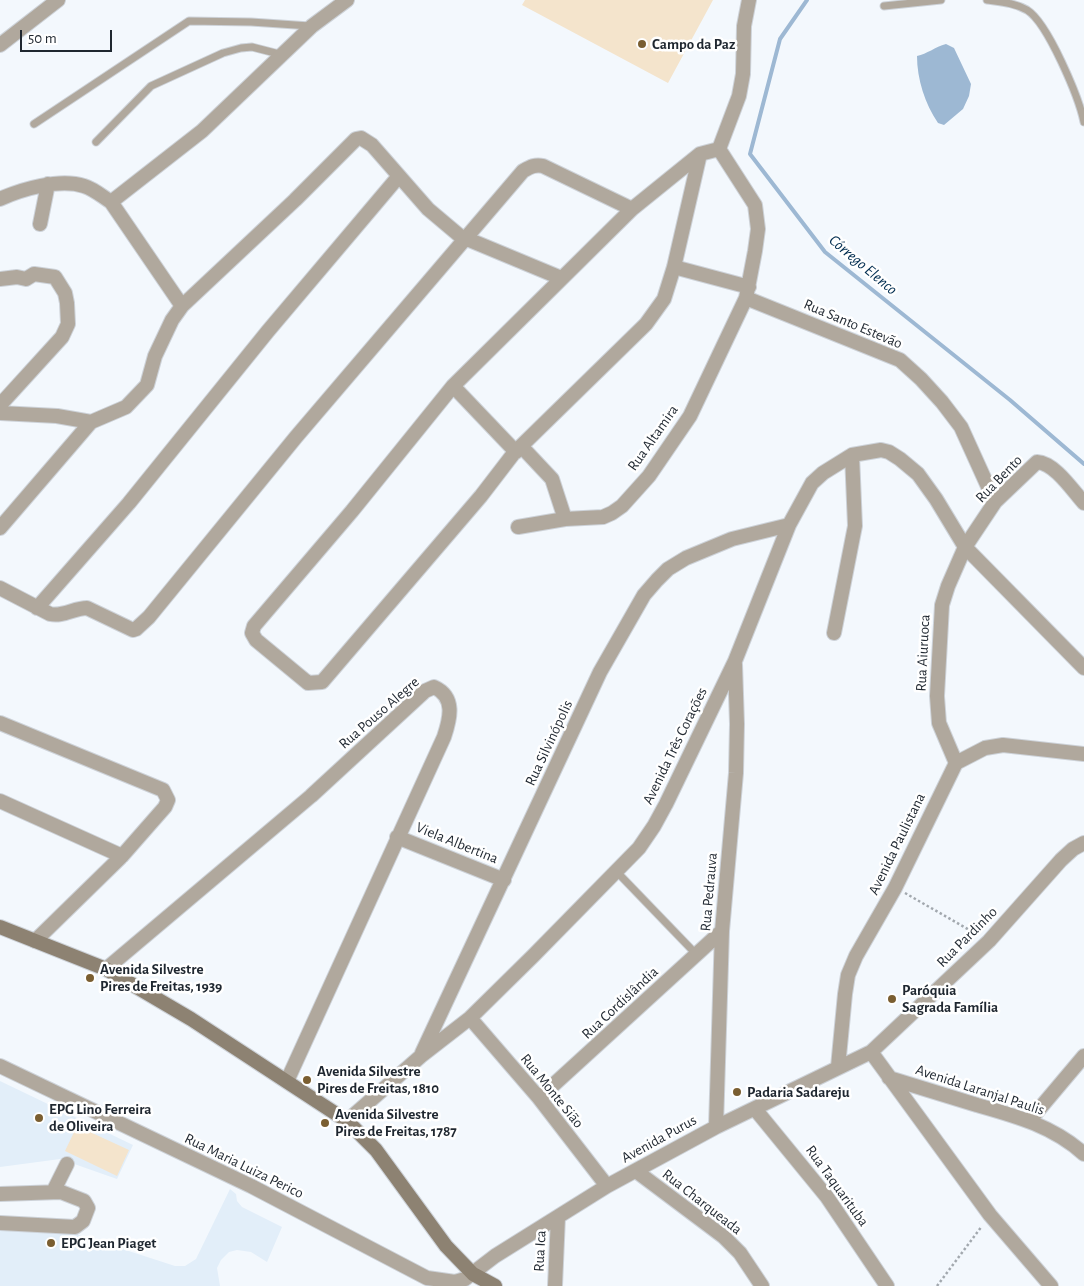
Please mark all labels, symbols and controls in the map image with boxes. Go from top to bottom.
scale bar [22,20,115,52]
text: 50 m [28,31,57,46]
place label: Campo da Paz [652,35,735,53]
marker: Campo da Paz [636,38,648,50]
water label: Córrego Elenco [825,231,901,299]
street label: Rua Santo Estevão [801,295,905,353]
street label: Rua Altamira [624,402,682,474]
street label: Rua Bento [972,451,1026,507]
street label: Rua Aiuruoca [912,614,934,692]
street label: Rua Pouso Alegre [335,673,423,753]
street label: Avenida Três Corações [639,685,711,807]
street label: Rua Silvinópolis [521,697,577,789]
street label: Avenida Paulistana [865,790,929,898]
street label: Viela Albertina [413,818,501,868]
street label: Rua Pedrauva [697,852,721,932]
street label: Rua Pardinho [933,903,1001,971]
place label: Avenida Silvestre Pires de Freitas, 1939 [100,960,222,995]
street label: Rua Cordislândia [578,963,662,1043]
marker: Avenida Silvestre Pires de Freitas, 1939 [84,972,96,984]
place label: Paróquia Sagrada Família [902,981,998,1016]
marker: Paróquia Sagrada Família [886,993,898,1005]
street label: Rua Monte Sião [517,1050,587,1132]
street label: Avenida Laranjal Paulis [913,1061,1047,1119]
place label: Avenida Silvestre Pires de Freitas, 1810 [317,1062,439,1097]
marker: Avenida Silvestre Pires de Freitas, 1810 [301,1074,313,1086]
place label: Padaria Sadareju [747,1083,850,1101]
marker: Padaria Sadareju [731,1086,743,1098]
place label: EPG Lino Ferreira de Oliveira [49,1100,151,1135]
place label: Avenida Silvestre Pires de Freitas, 1787 [335,1105,457,1140]
street label: Avenida Purus [618,1111,700,1167]
marker: EPG Lino Ferreira de Oliveira [33,1112,45,1124]
marker: Avenida Silvestre Pires de Freitas, 1787 [319,1117,331,1129]
street label: Rua Maria Luiza Perico [182,1129,306,1203]
street label: Rua Taquarituba [802,1142,872,1230]
street label: Rua Charqueada [659,1165,745,1239]
street label: Rua Ica [530,1230,550,1272]
place label: EPG Jean Piaget [61,1234,156,1252]
marker: EPG Jean Piaget [45,1237,57,1249]

